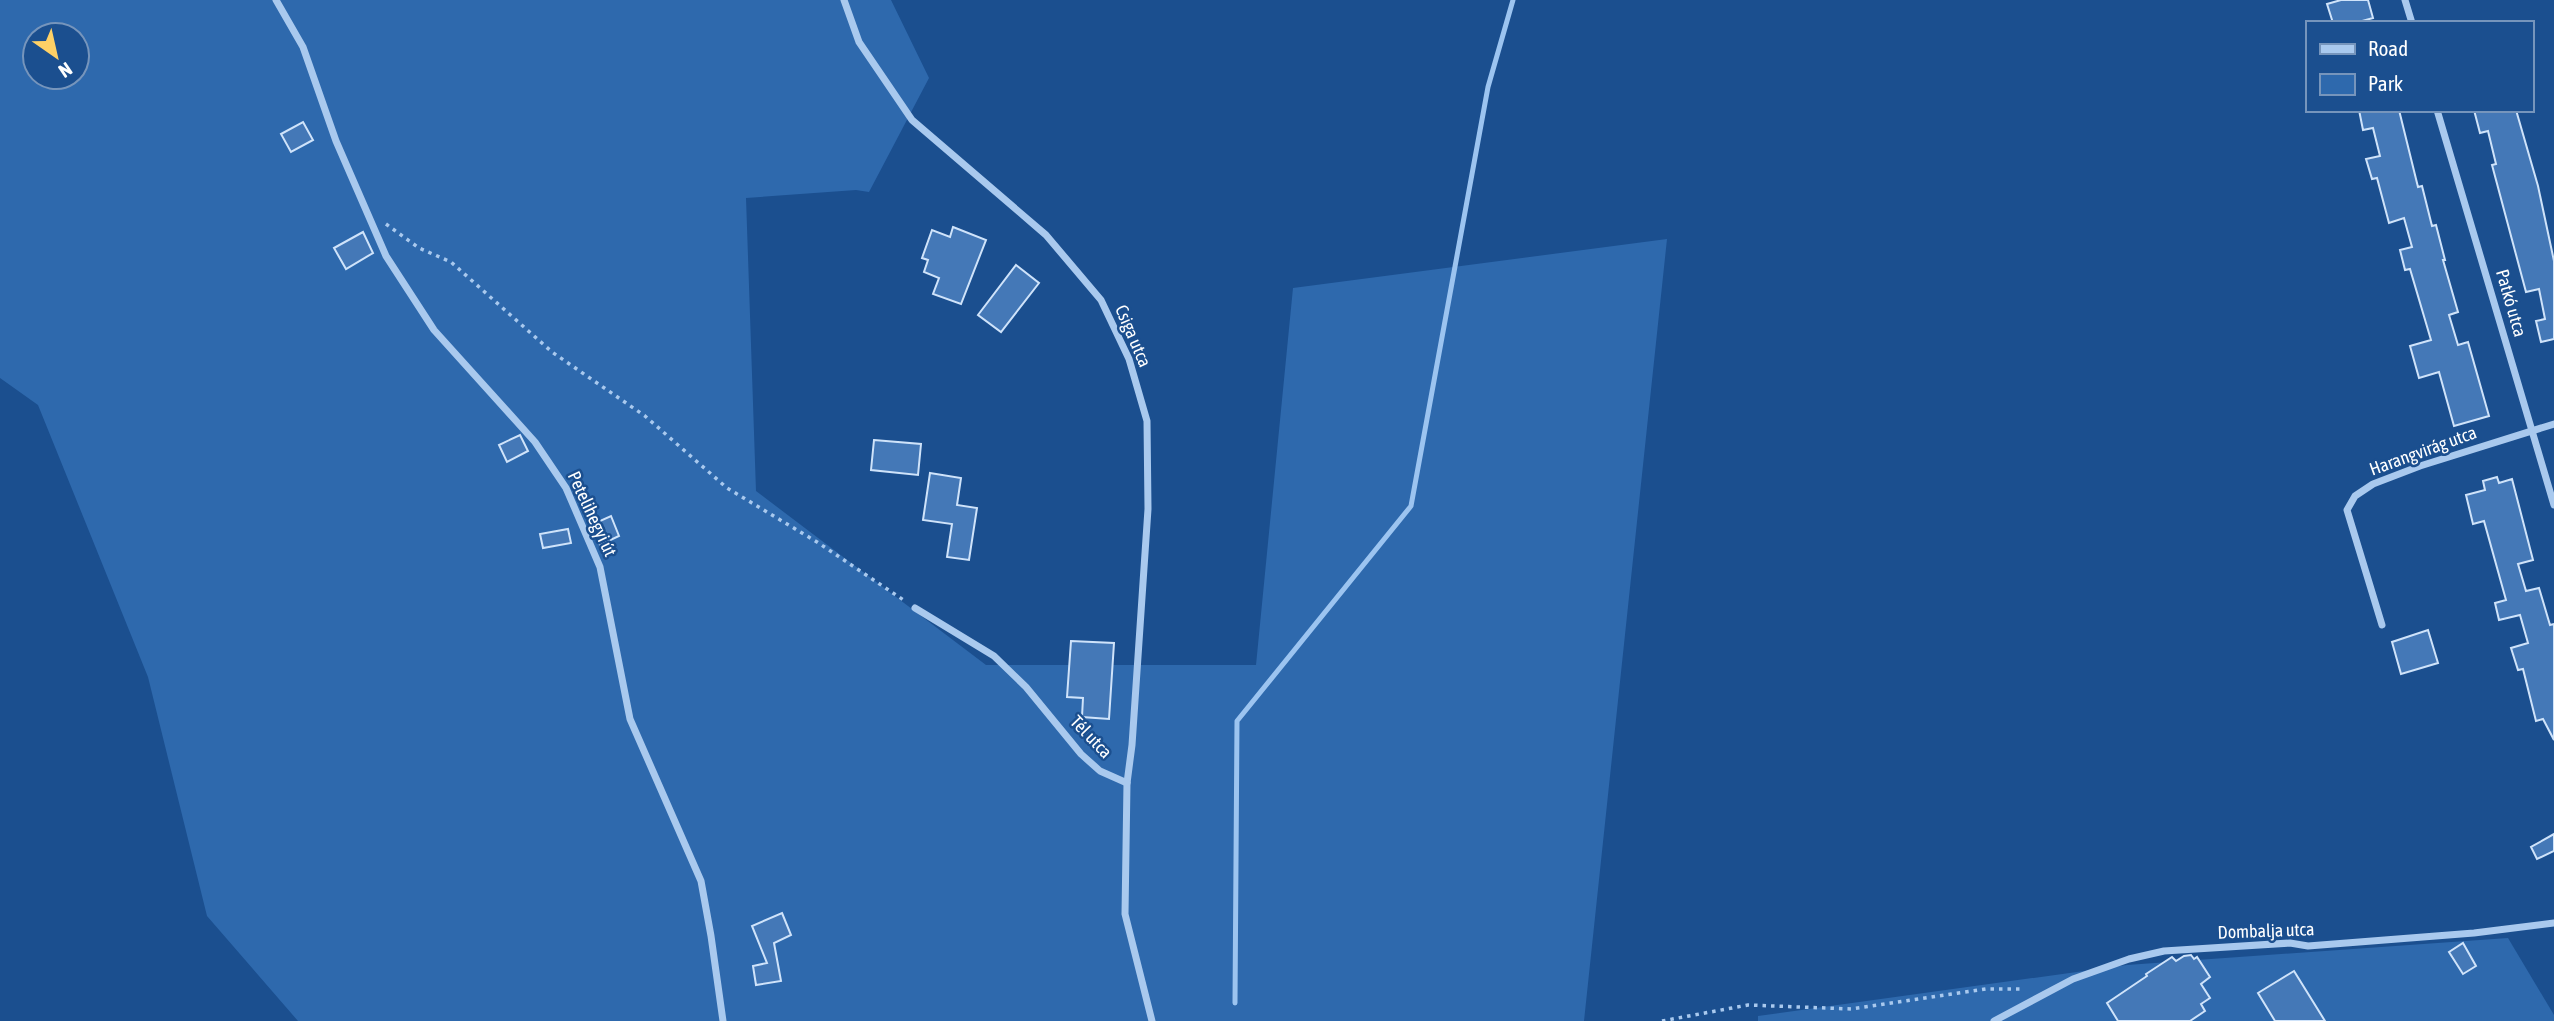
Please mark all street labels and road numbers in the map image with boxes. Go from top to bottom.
street label: Patkó utca [2492,267,2531,339]
street label: Csiga utca [1111,302,1156,370]
street label: Harangvirág utca [2366,421,2479,480]
street label: Petelihegyi út [564,468,621,560]
street label: Tél utca [1066,711,1117,762]
street label: Dombalja utca [2217,918,2315,943]

